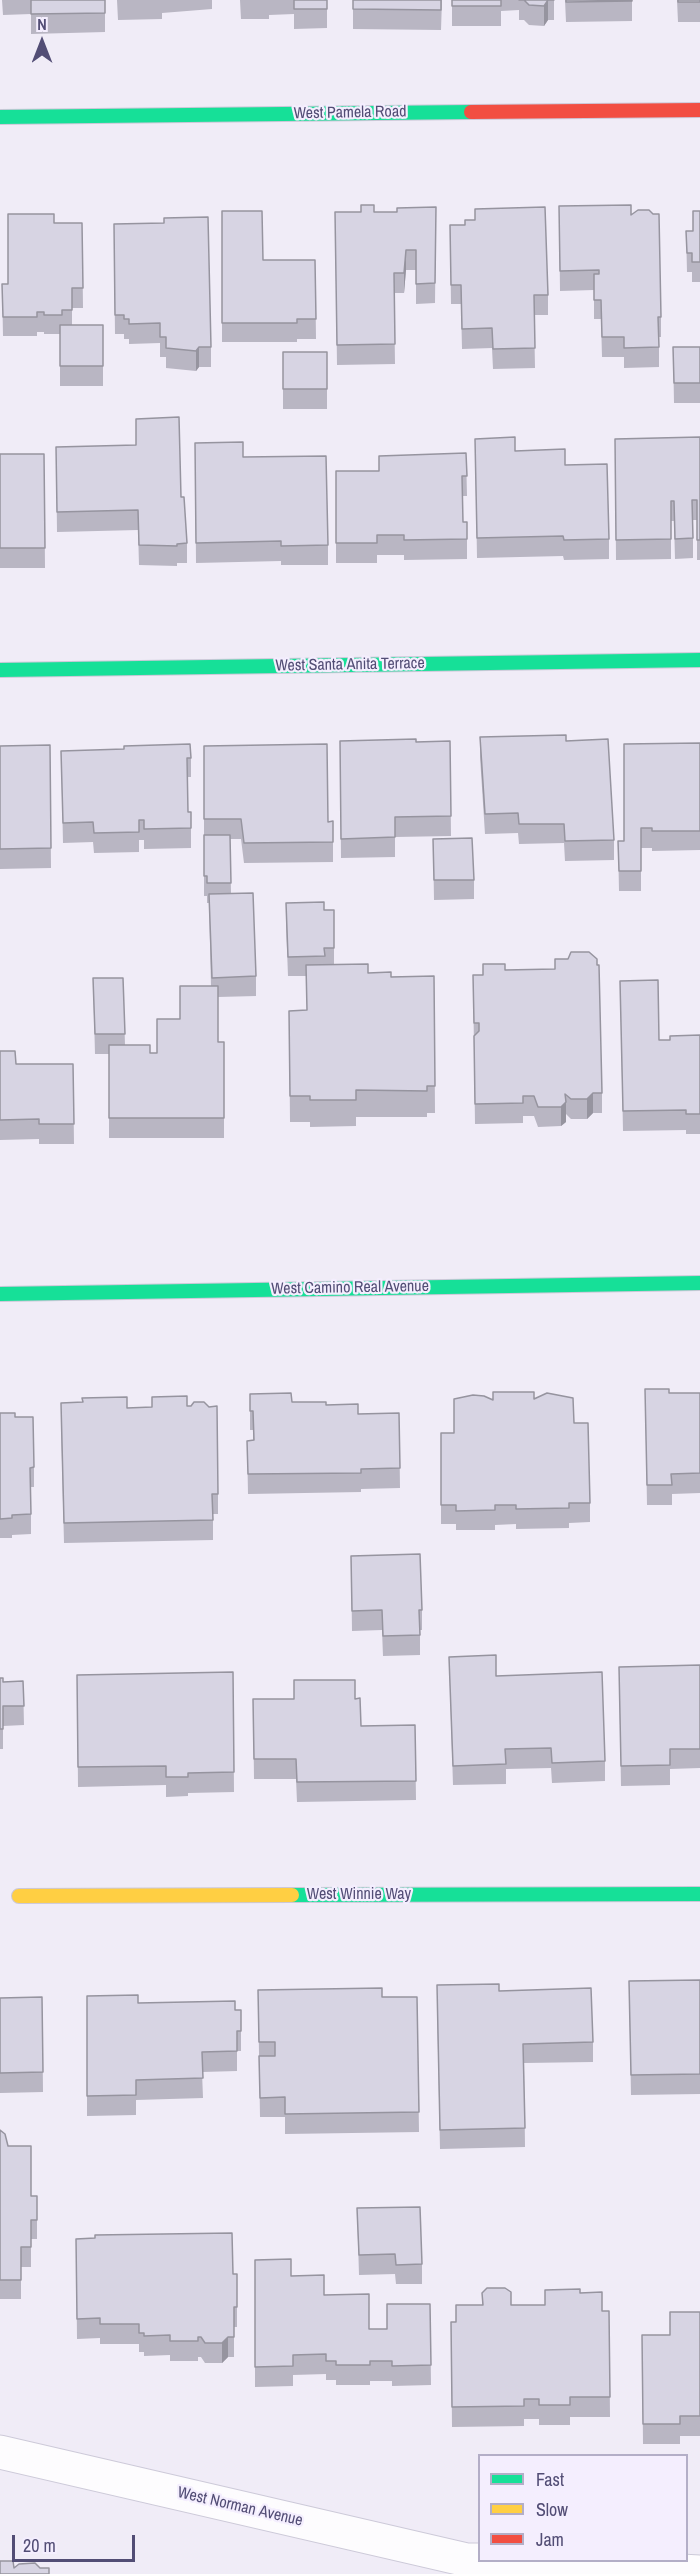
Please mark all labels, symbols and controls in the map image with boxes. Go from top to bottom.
north arrow [12,12,72,72]
text: N [37,13,47,35]
street label: West Pamela Road [293,102,407,124]
street label: West Santa Anita Terrace [275,654,425,676]
street label: West Camino Real Avenue [271,1277,429,1299]
street label: West Winnie Way [307,1885,411,1905]
legend [478,2454,688,2562]
text: Fast [536,2467,564,2492]
street label: West Norman Avenue [176,2483,304,2531]
text: Slow [536,2497,568,2522]
scale bar [15,2523,138,2561]
text: Jam [536,2527,564,2552]
text: 20 m [23,2533,56,2558]

